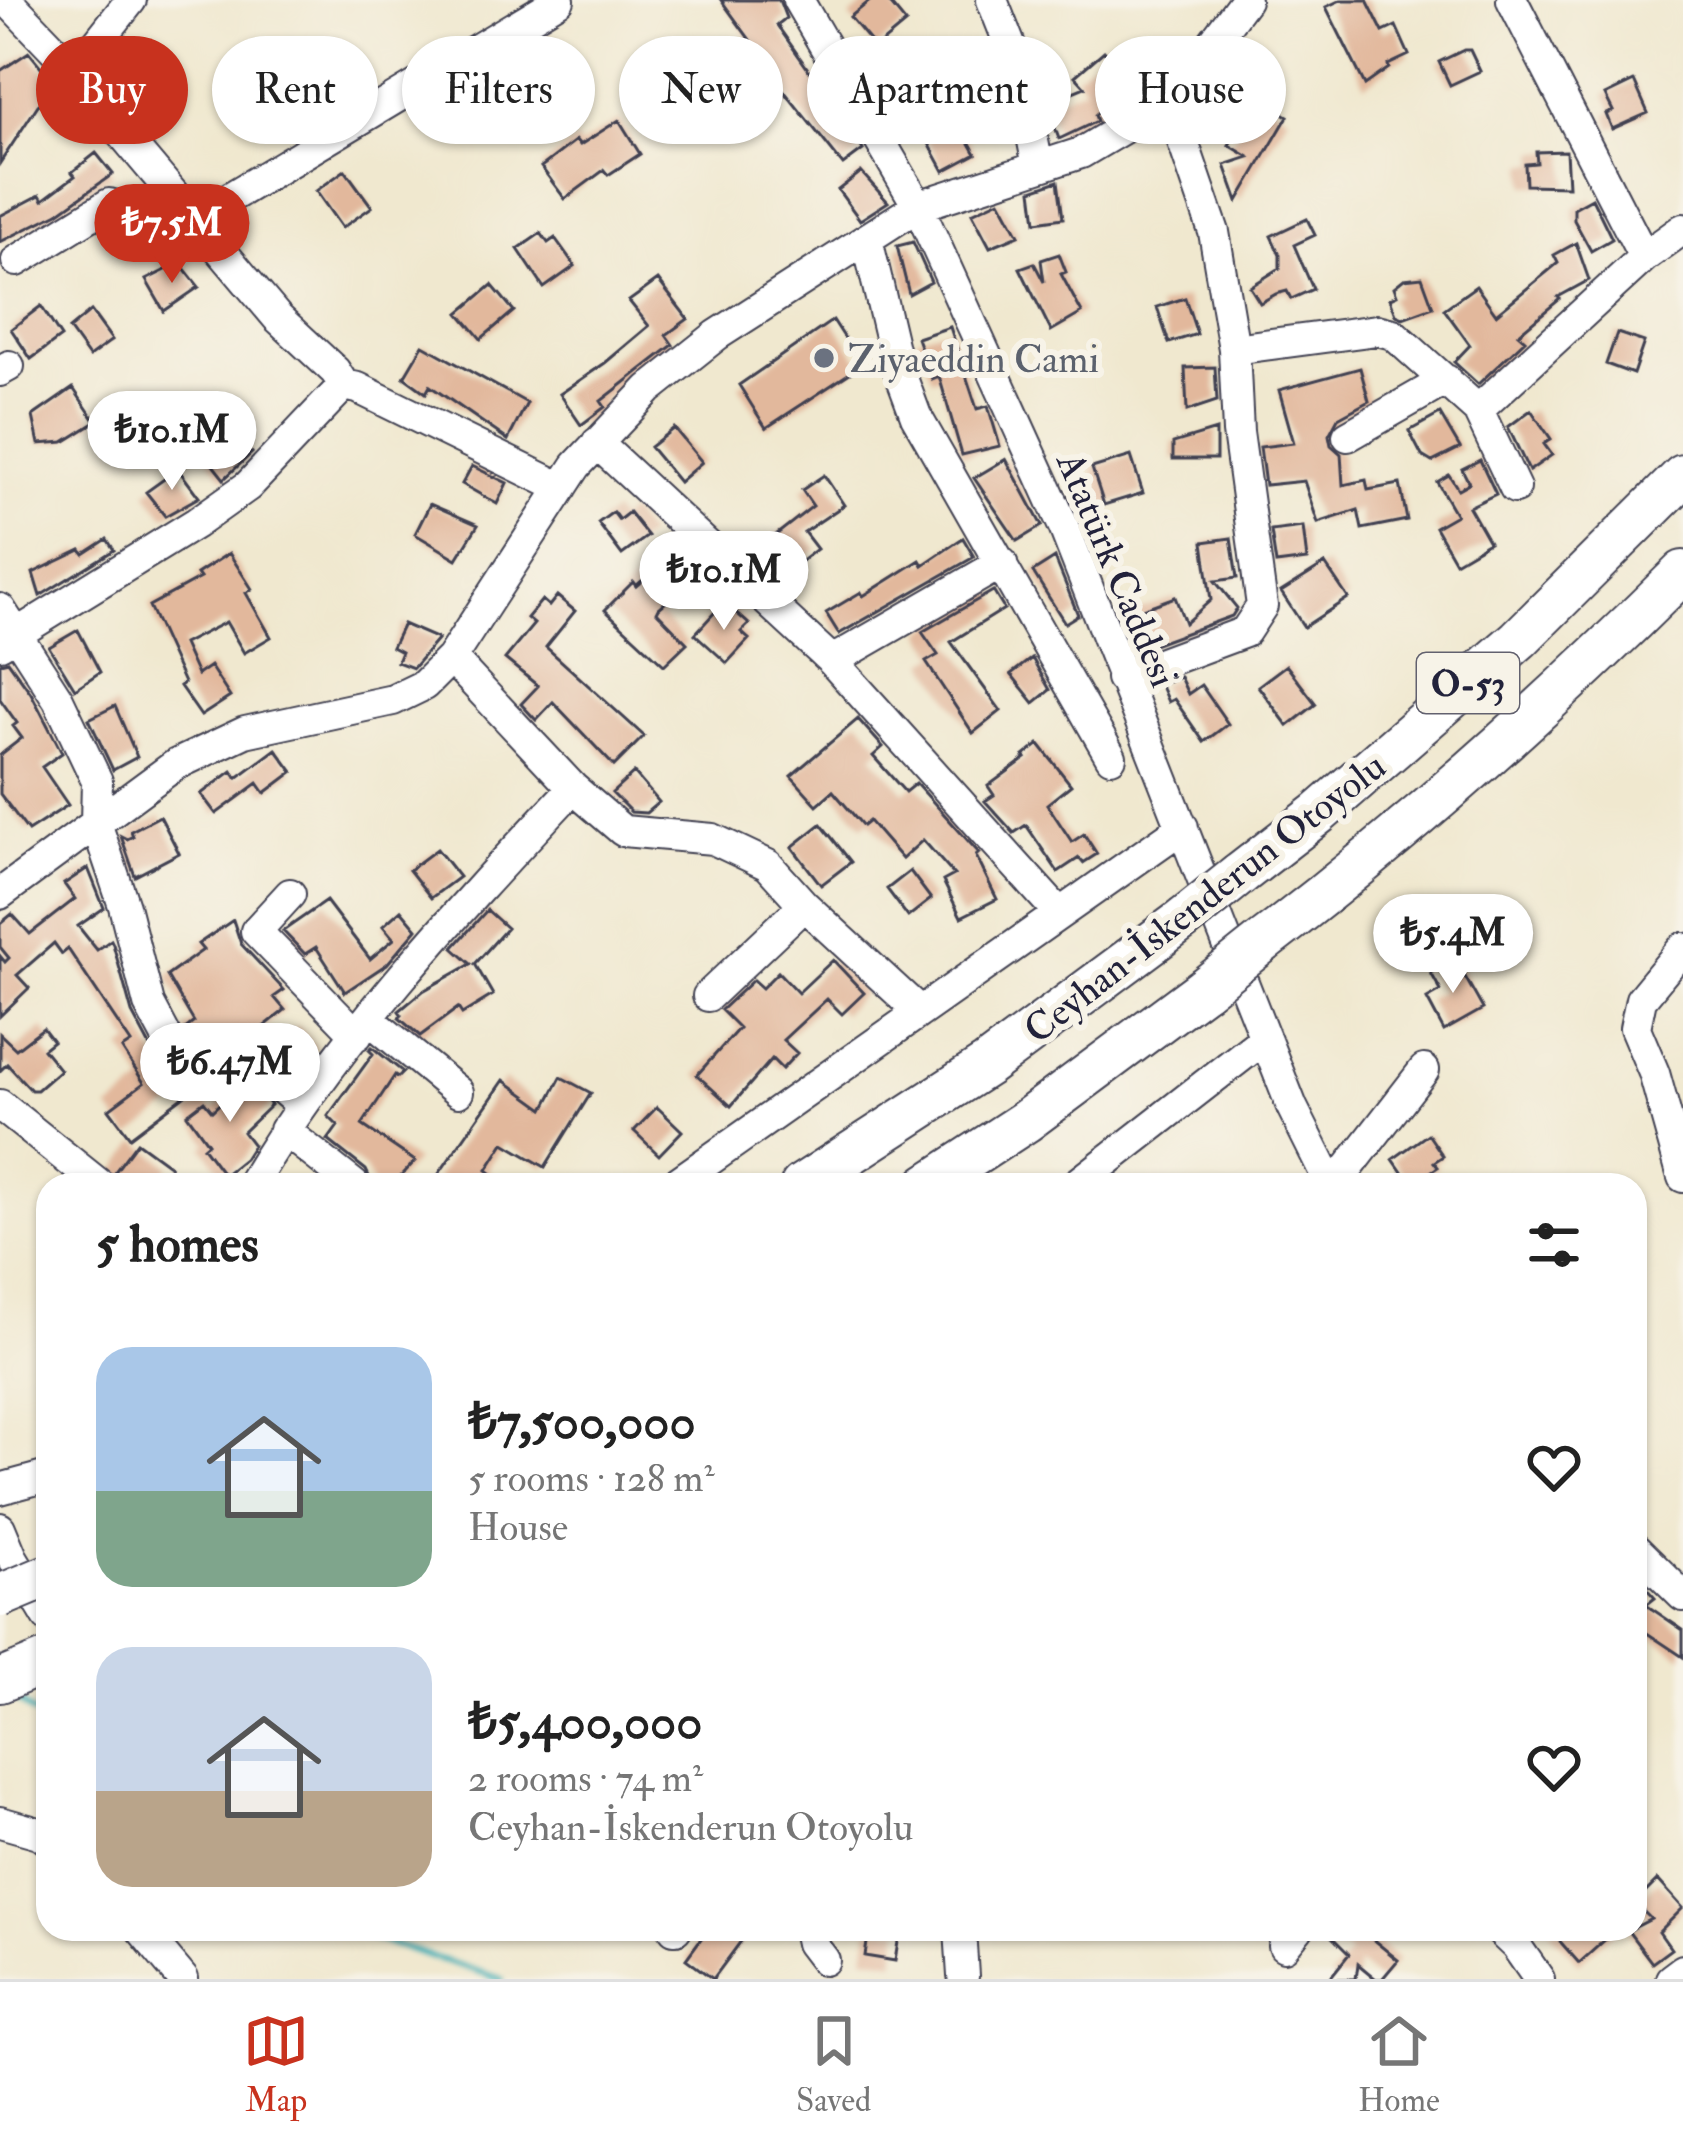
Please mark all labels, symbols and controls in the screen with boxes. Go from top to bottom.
chip: Buy [36,36,188,144]
chip: Rent [212,36,378,144]
chip: Filters [402,36,595,144]
chip: New [619,36,783,144]
chip: Apartment [807,36,1071,144]
chip: House [1095,36,1286,144]
pin: ₺7.5M [88,184,256,286]
text: ₺7.5M [121,198,223,247]
place label: Ziyaeddin Cami [848,335,1099,384]
marker: Ziyaeddin Cami [811,345,837,371]
pin: ₺10.1M [74,391,270,493]
text: ₺10.1M [114,405,230,454]
street label: Atatürk Caddesi [1045,444,1188,694]
pin: ₺10.1M [626,531,822,633]
text: ₺10.1M [666,545,782,594]
road number: O-53 [1417,653,1519,713]
street label: Ceyhan-İskenderun Otoyolu [1014,742,1395,1055]
pin: ₺5.4M [1369,894,1537,996]
text: ₺5.4M [1400,908,1506,957]
pin: ₺6.47M [132,1023,328,1125]
text: ₺6.47M [167,1037,293,1086]
icon: filters [1521,1212,1587,1278]
text: 5 homes [96,1213,259,1277]
text: ₺7,500,000 [468,1390,696,1454]
icon: home [192,1395,336,1539]
icon: heart [1521,1434,1587,1500]
text: 5 rooms · 128 m² [468,1454,714,1503]
text: House [468,1503,568,1552]
text: ₺5,400,000 [468,1690,702,1754]
icon: home [192,1695,336,1839]
icon: heart [1521,1734,1587,1800]
text: 2 rooms · 74 m² [468,1754,703,1803]
text: Ceyhan-İskenderun Otoyolu [468,1803,913,1852]
tab: Map [243,2008,309,2121]
tab: Saved [796,2008,871,2121]
tab: Home [1358,2008,1440,2121]

